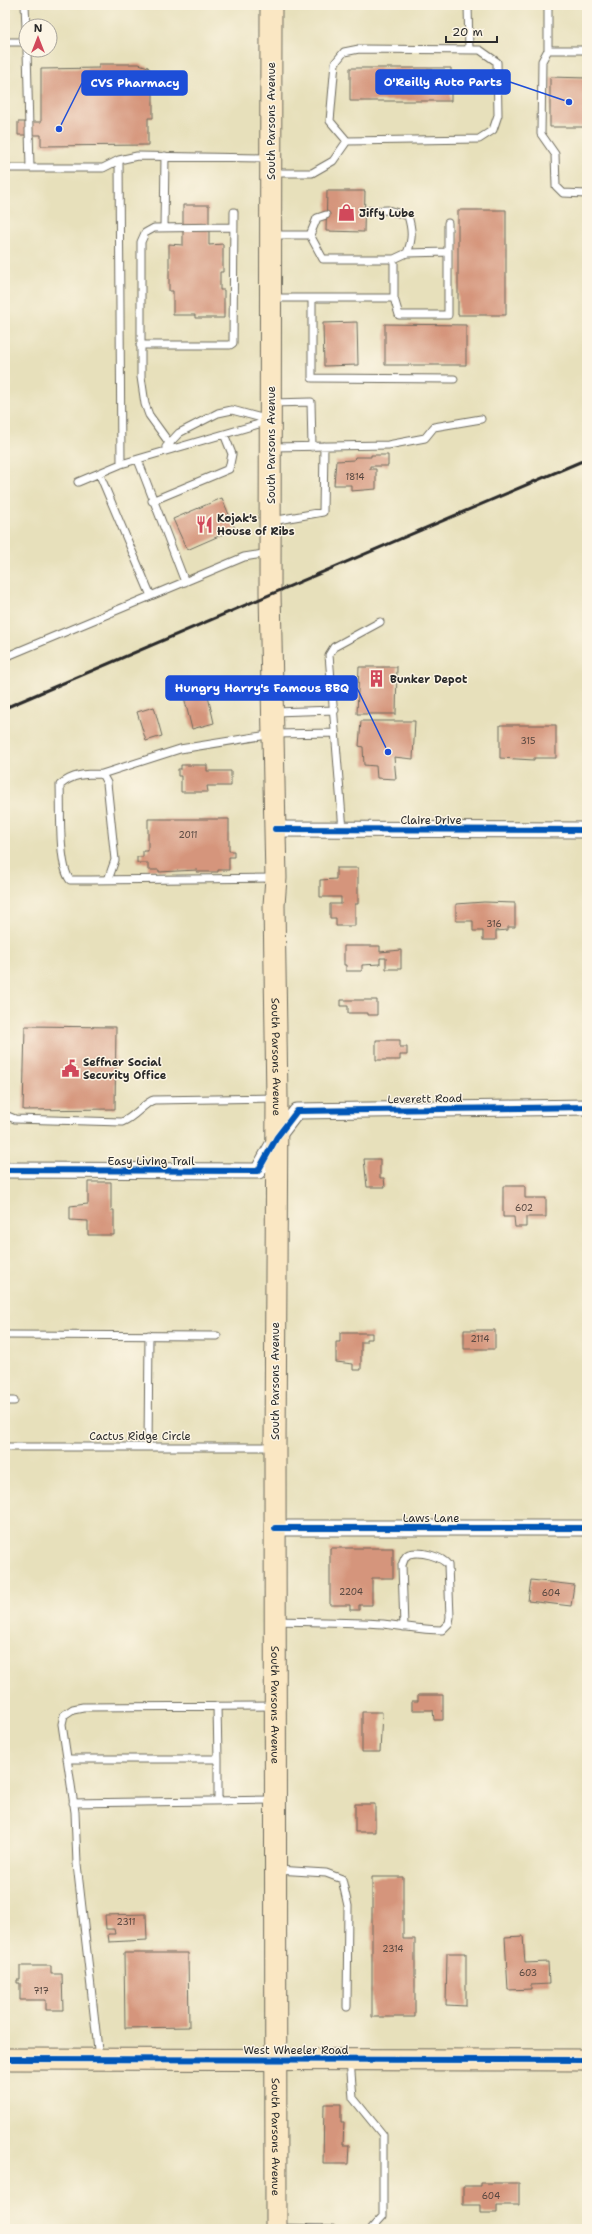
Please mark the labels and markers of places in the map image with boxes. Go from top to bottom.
callout: O'Reilly Auto Parts [376,70,510,94]
callout: CVS Pharmacy [82,71,187,95]
shop icon: Jiffy Lube [336,203,356,223]
place label: Jiffy Lube [359,206,415,221]
place label: Kojak's House of Ribs [217,511,295,539]
restaurant icon: Kojak's House of Ribs [194,514,214,534]
building icon: Bunker Depot [367,669,387,689]
place label: Bunker Depot [390,672,468,687]
callout: Hungry Harry's Famous BBQ [166,676,357,700]
place label: Seffner Social Security Office [83,1055,167,1083]
public building icon: Seffner Social Security Office [60,1058,80,1078]

